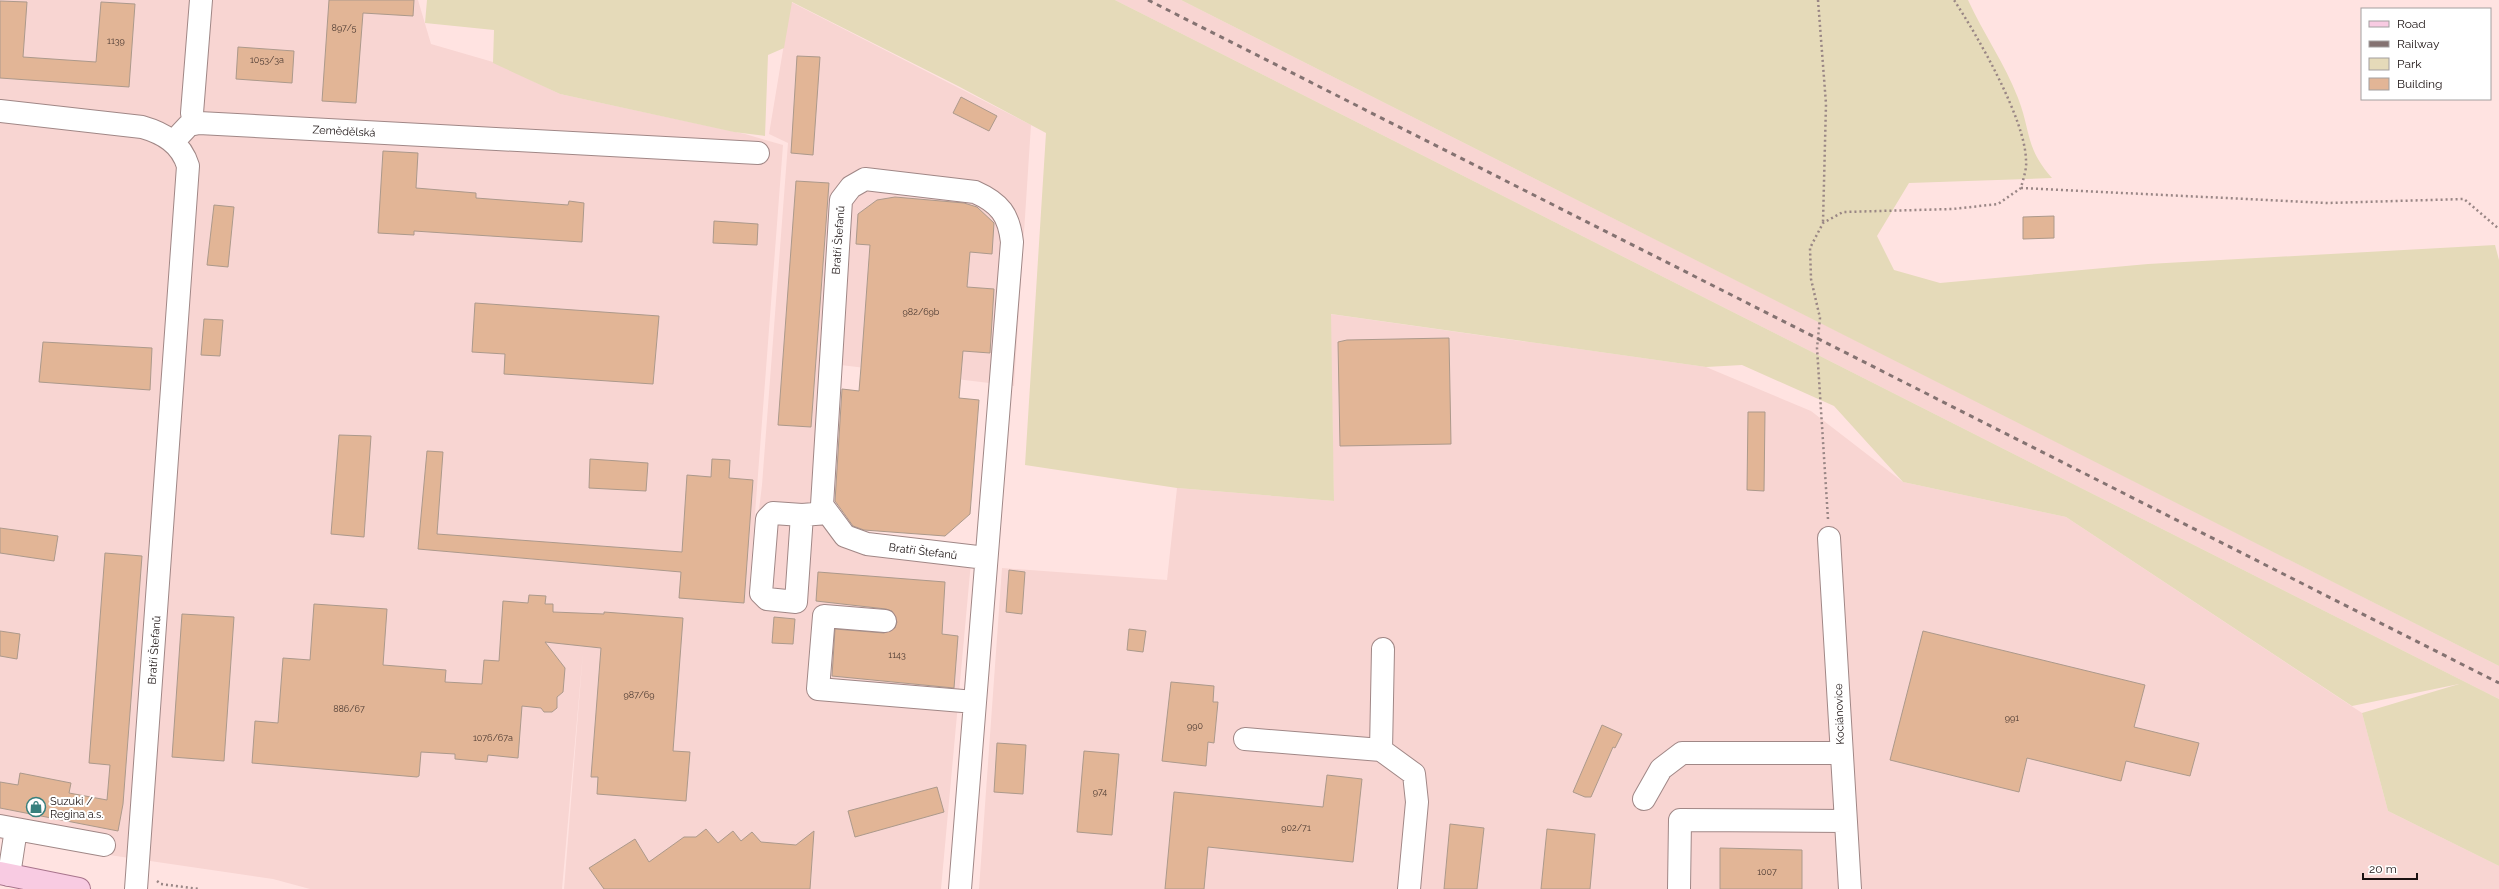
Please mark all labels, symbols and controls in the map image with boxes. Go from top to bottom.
legend [2361,8,2491,100]
text: Road [2397,17,2426,31]
house number: 897/5 [332,23,357,33]
house number: 1139 [107,36,125,46]
text: Railway [2397,37,2440,51]
house number: 1053/3a [250,55,284,65]
text: Park [2397,57,2422,71]
text: Building [2397,77,2443,91]
street label: Zemědělská [312,123,376,140]
street label: Bratří Štefanů [829,205,847,275]
house number: 982/69b [903,307,940,317]
street label: Bratří Štefanů [888,540,958,562]
street label: Bratří Štefanů [145,615,163,685]
house number: 1143 [888,650,906,660]
street label: Kociánovice [1832,683,1847,745]
house number: 987/69 [624,690,654,700]
house number: 886/67 [333,704,365,714]
house number: 991 [2005,713,2019,723]
house number: 990 [1187,721,1204,731]
house number: 1076/67a [473,733,513,743]
house number: 974 [1093,787,1107,797]
place label: Suzuki / Regina a.s. [50,795,103,821]
shop icon: Suzuki / Regina a.s. [25,796,47,818]
house number: 902/71 [1281,823,1311,833]
scale bar [2363,855,2417,881]
text: 20 m [2369,862,2397,876]
house number: 1007 [1757,867,1777,877]

